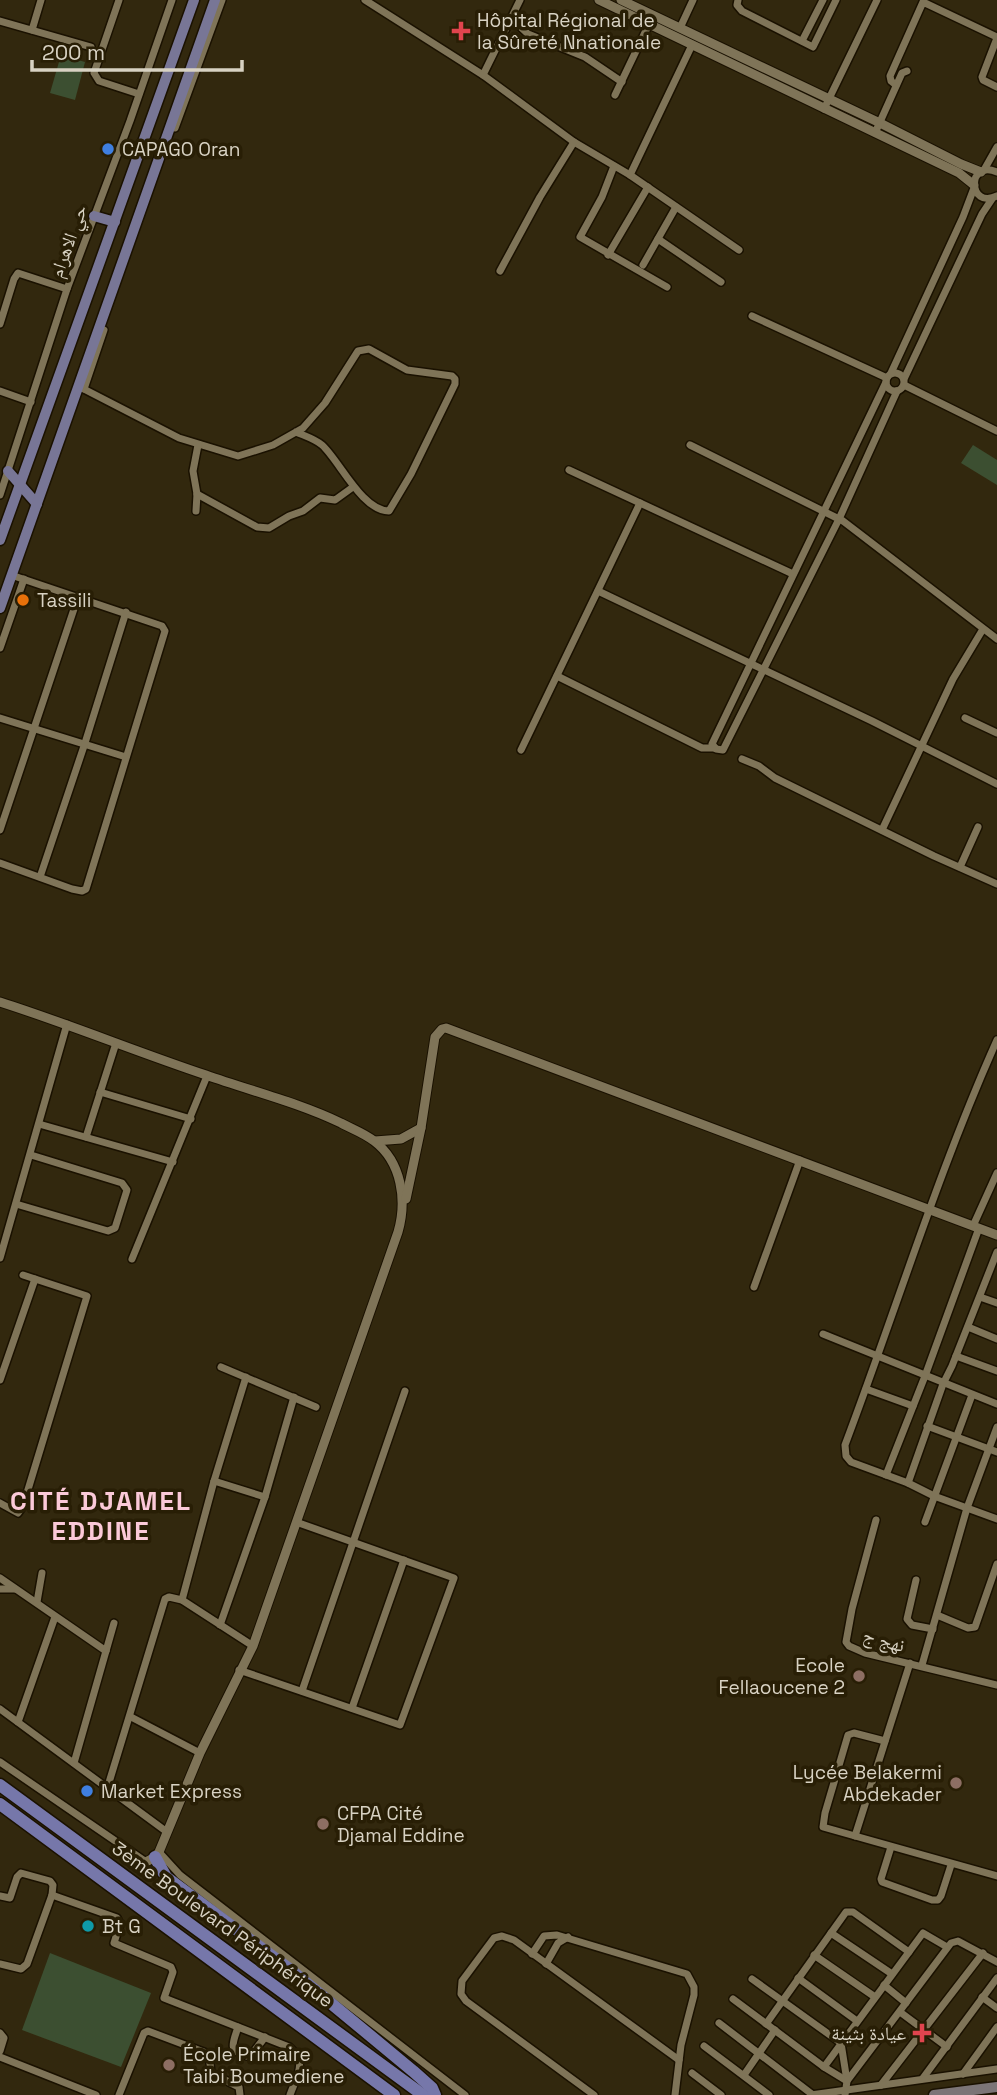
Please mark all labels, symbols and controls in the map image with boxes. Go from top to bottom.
place label: Hôpital Régional de la Sûreté Nnationale [477,8,661,55]
marker: Hôpital Régional de la Sûreté Nnationale [451,21,471,41]
scale bar [32,28,242,72]
text: 200 m [42,39,105,66]
place label: CAPAGO Oran [122,137,240,162]
marker: CAPAGO Oran [100,141,116,157]
street label: حي الاهرام [44,201,96,282]
place label: Tassili [37,588,91,613]
marker: Tassili [15,592,31,608]
district label: CITÉ DJAMEL EDDINE [10,1484,192,1548]
street label: نهج ج [860,1623,907,1658]
place label: Ecole Fellaoucene 2 [718,1653,845,1700]
marker: Ecole Fellaoucene 2 [851,1668,867,1684]
place label: Lycée Belakermi Abdekader [793,1760,942,1807]
marker: Lycée Belakermi Abdekader [948,1775,964,1791]
place label: Market Express [101,1779,242,1804]
marker: Market Express [79,1783,95,1799]
place label: CFPA Cité Djamal Eddine [337,1801,465,1848]
marker: CFPA Cité Djamal Eddine [315,1816,331,1832]
street label: 3ème Boulevard Périphérique [107,1836,338,2013]
place label: Bt G [102,1914,141,1939]
marker: Bt G [80,1918,96,1934]
place label: عيادة بثينة [831,2021,906,2046]
marker: عيادة بثينة [912,2023,932,2043]
place label: École Primaire Taibi Boumediene [183,2042,344,2089]
marker: École Primaire Taibi Boumediene [161,2057,177,2073]

